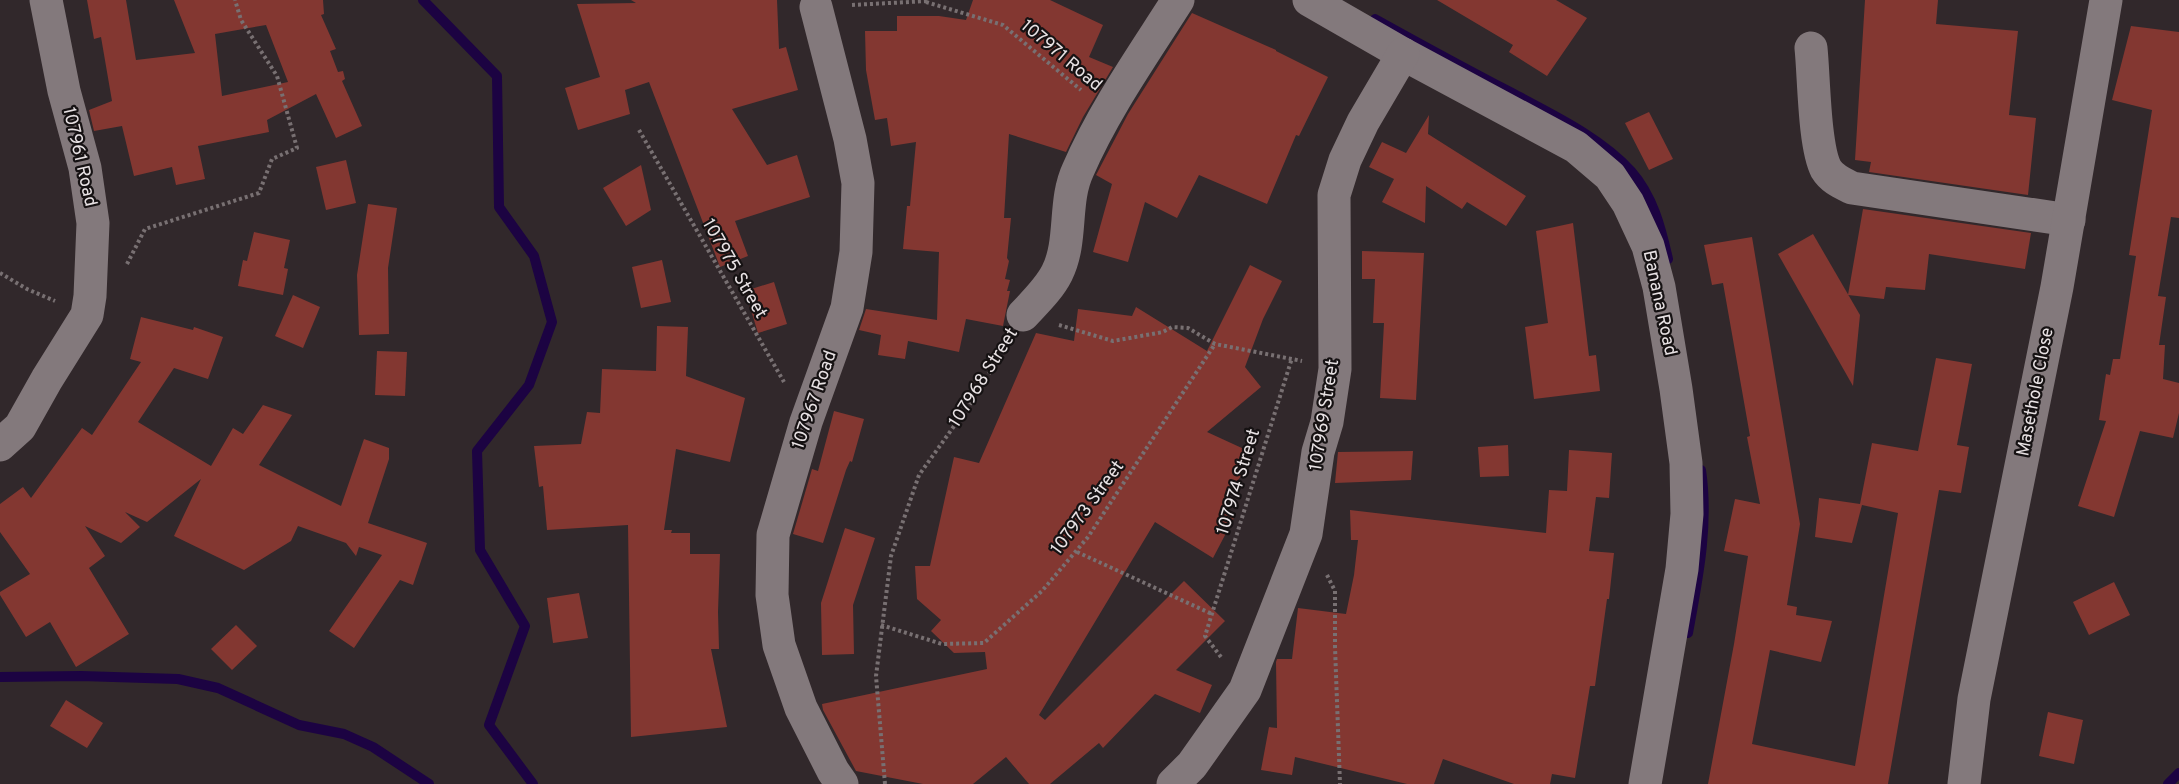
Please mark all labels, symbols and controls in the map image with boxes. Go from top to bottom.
street label: 107971 Road [1015,15,1107,97]
street label: 107961 Road [56,105,102,209]
street label: 107975 Street [696,215,772,323]
street label: Banana Road [1637,248,1681,358]
street label: 107968 Street [944,324,1024,432]
street label: Masethole Close [2012,326,2060,458]
street label: 107967 Road [787,348,843,452]
street label: 107969 Street [1305,358,1345,472]
street label: 107974 Street [1212,426,1266,538]
street label: 107973 Street [1046,456,1130,560]

